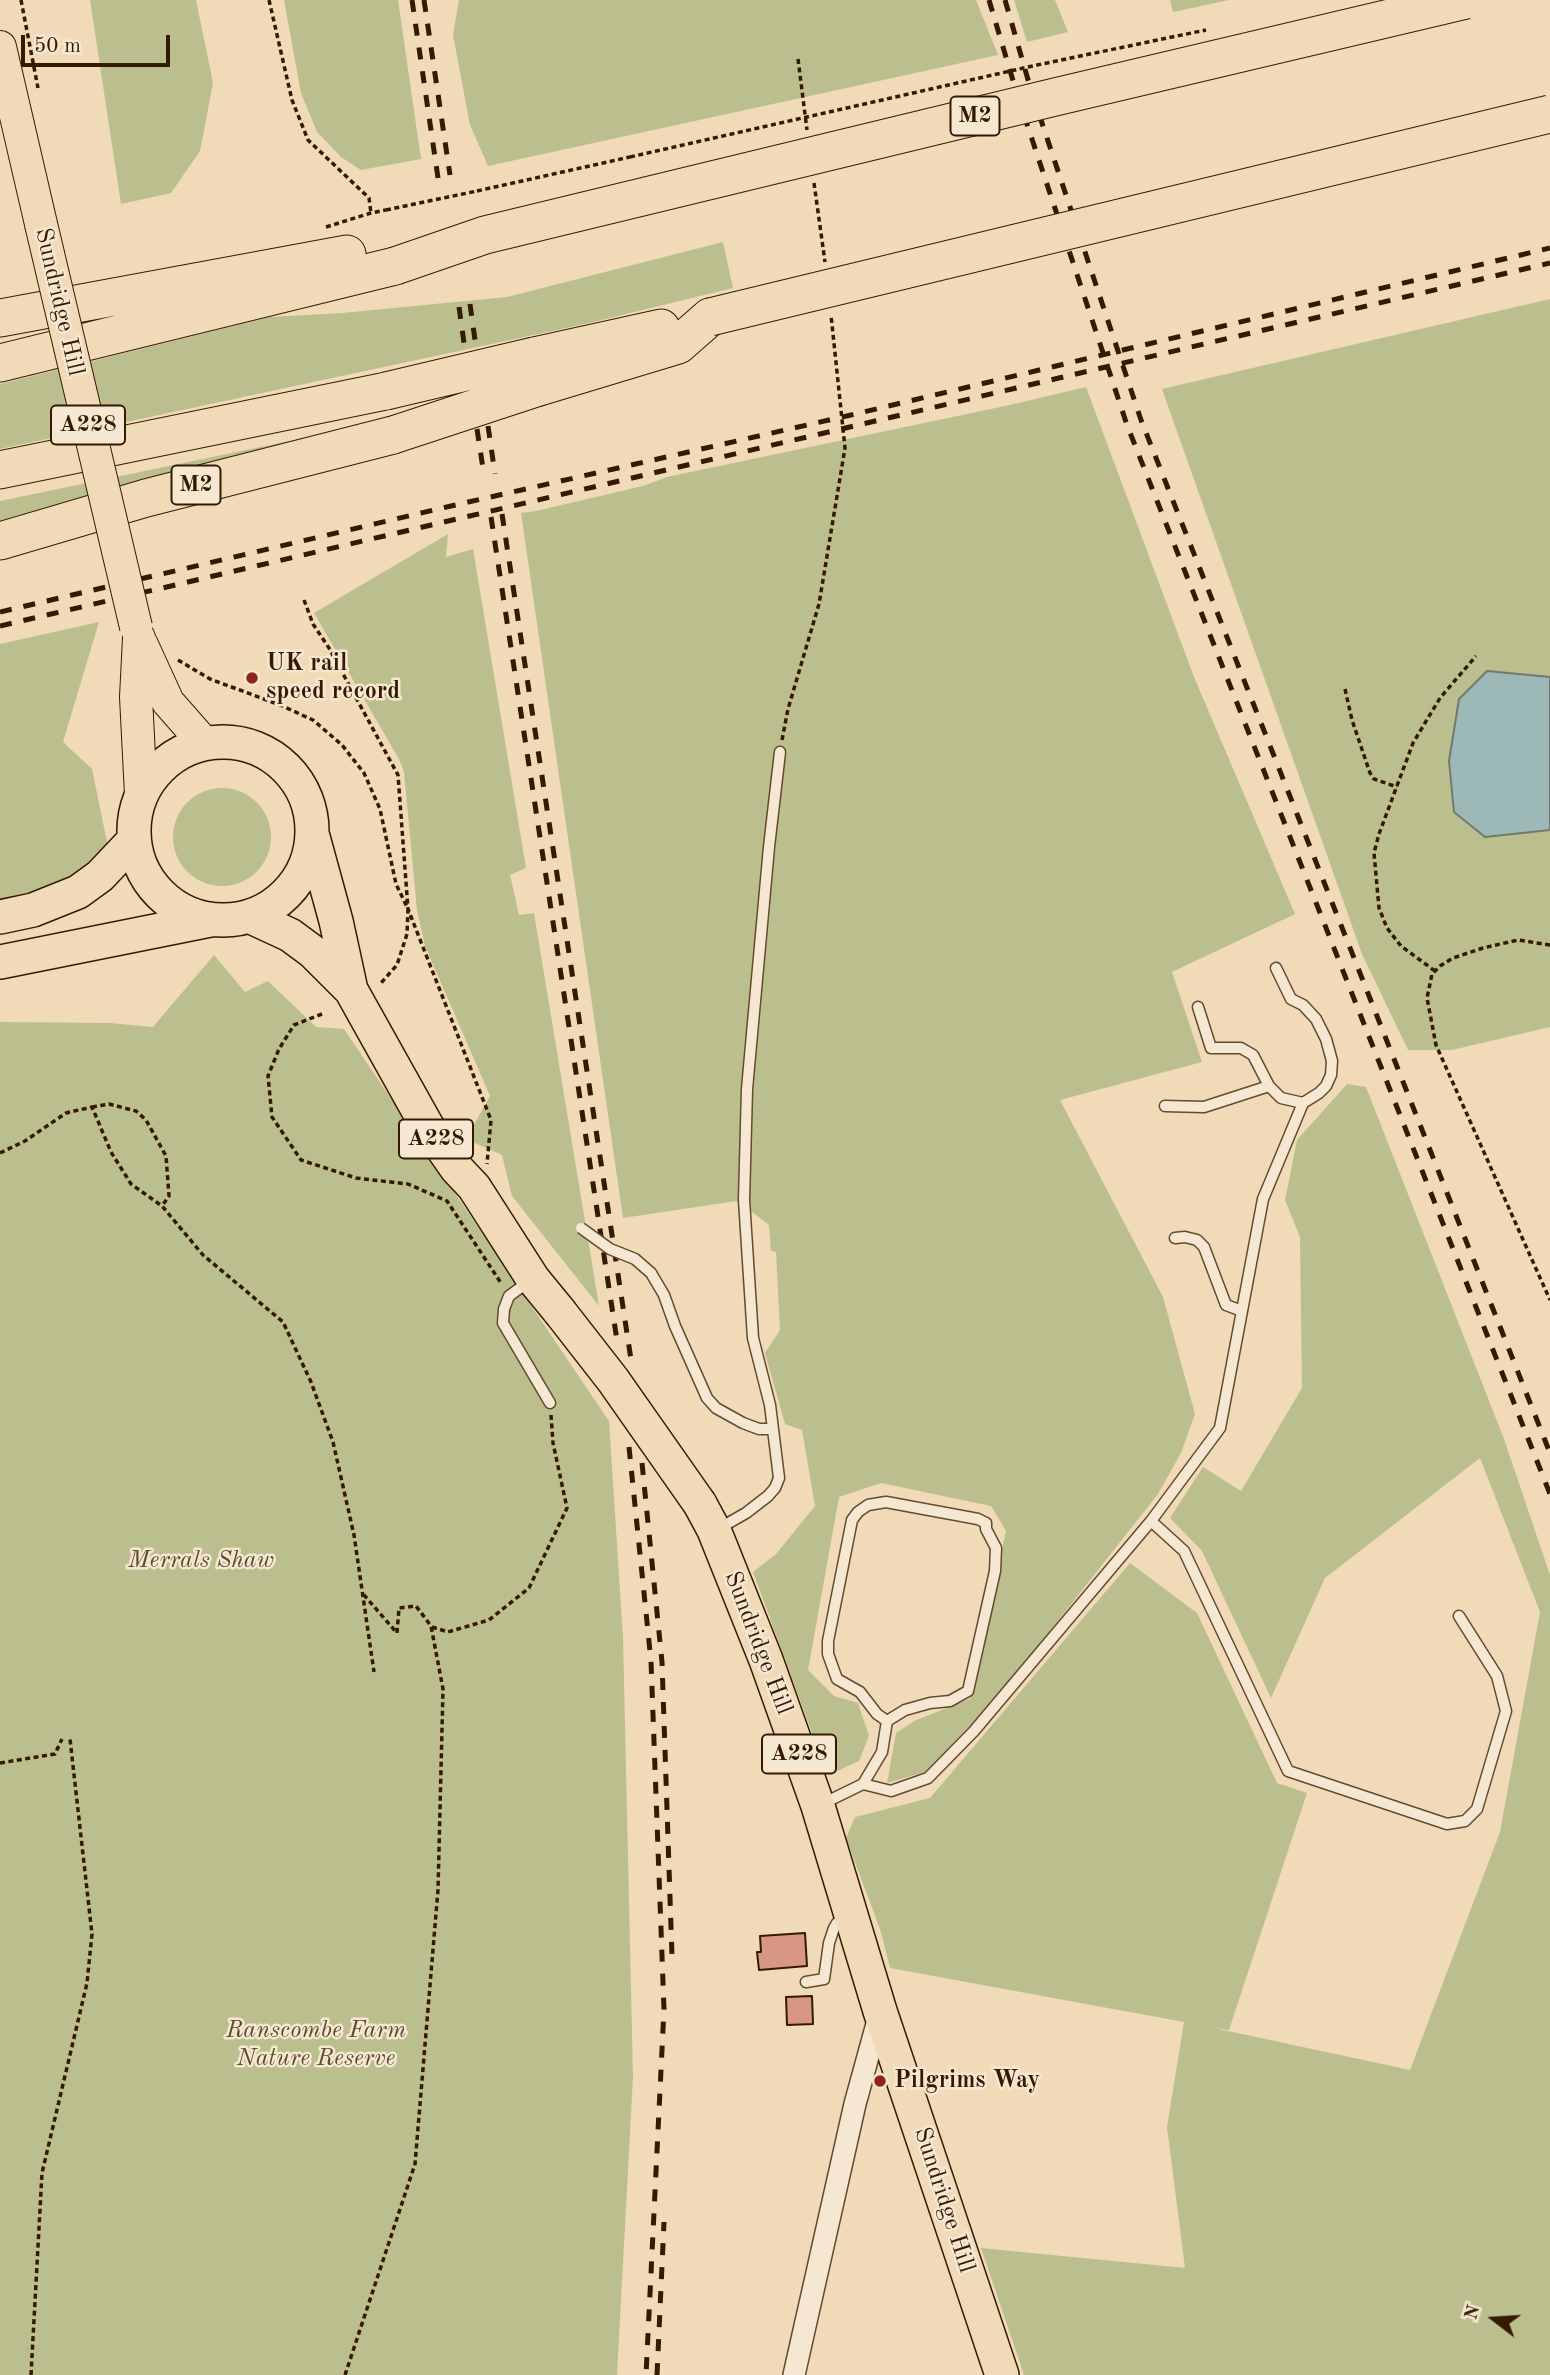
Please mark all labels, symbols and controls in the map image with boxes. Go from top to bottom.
scale bar [24,21,173,65]
text: 50 m [34,36,81,57]
road number: M2 [950,97,1000,136]
street label: Sundridge Hill [28,225,90,379]
road number: A228 [51,406,125,444]
road number: M2 [172,466,220,505]
place label: UK rail speed record [266,650,400,706]
marker: UK rail speed record [244,670,260,686]
road number: A228 [399,1120,473,1158]
park label: Merrals Shaw [128,1547,274,1575]
street label: Sundridge Hill [717,1567,799,1719]
road number: A228 [762,1735,836,1774]
park label: Ranscombe Farm Nature Reserve [226,2017,406,2073]
place label: Pilgrims Way [894,2067,1040,2095]
marker: Pilgrims Way [872,2073,888,2089]
street label: Sundridge Hill [907,2124,981,2276]
north arrow [1459,2284,1529,2354]
text: N [1462,2303,1485,2322]

